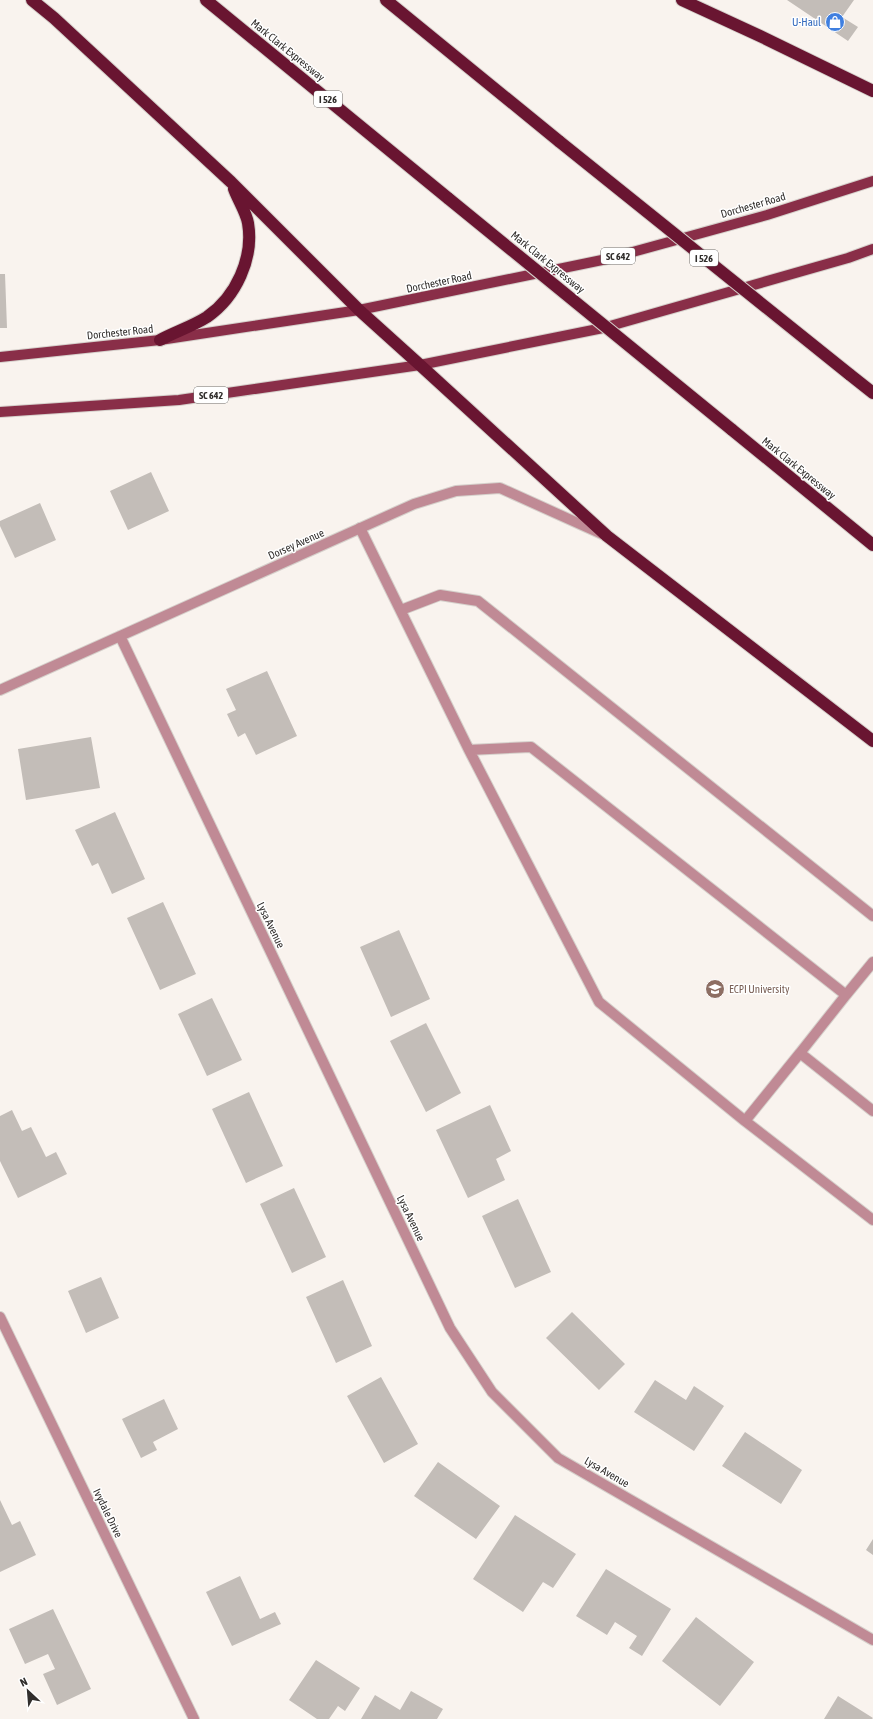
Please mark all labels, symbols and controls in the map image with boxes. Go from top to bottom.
shop icon: U-Haul [824,11,846,33]
place label: U-Haul [792,16,821,28]
street label: Mark Clark Expressway [249,17,328,84]
road number: I 526 [314,91,342,107]
street label: Dorchester Road [719,190,787,220]
street label: Mark Clark Expressway [509,229,588,296]
road number: SC 642 [601,248,635,264]
road number: I 526 [690,250,718,266]
street label: Dorchester Road [405,269,473,295]
street label: Dorchester Road [86,323,154,341]
road number: SC 642 [194,387,228,403]
street label: Mark Clark Expressway [760,435,839,502]
street label: Dorsey Avenue [266,526,326,562]
street label: Lysa Avenue [255,900,287,950]
school or university icon: ECPI University [704,978,726,1000]
place label: ECPI University [729,983,790,995]
street label: Lysa Avenue [395,1193,427,1243]
street label: Lysa Avenue [583,1454,631,1490]
street label: Ivydale Drive [91,1487,125,1539]
north arrow [8,1671,48,1711]
text: N [18,1675,29,1689]

